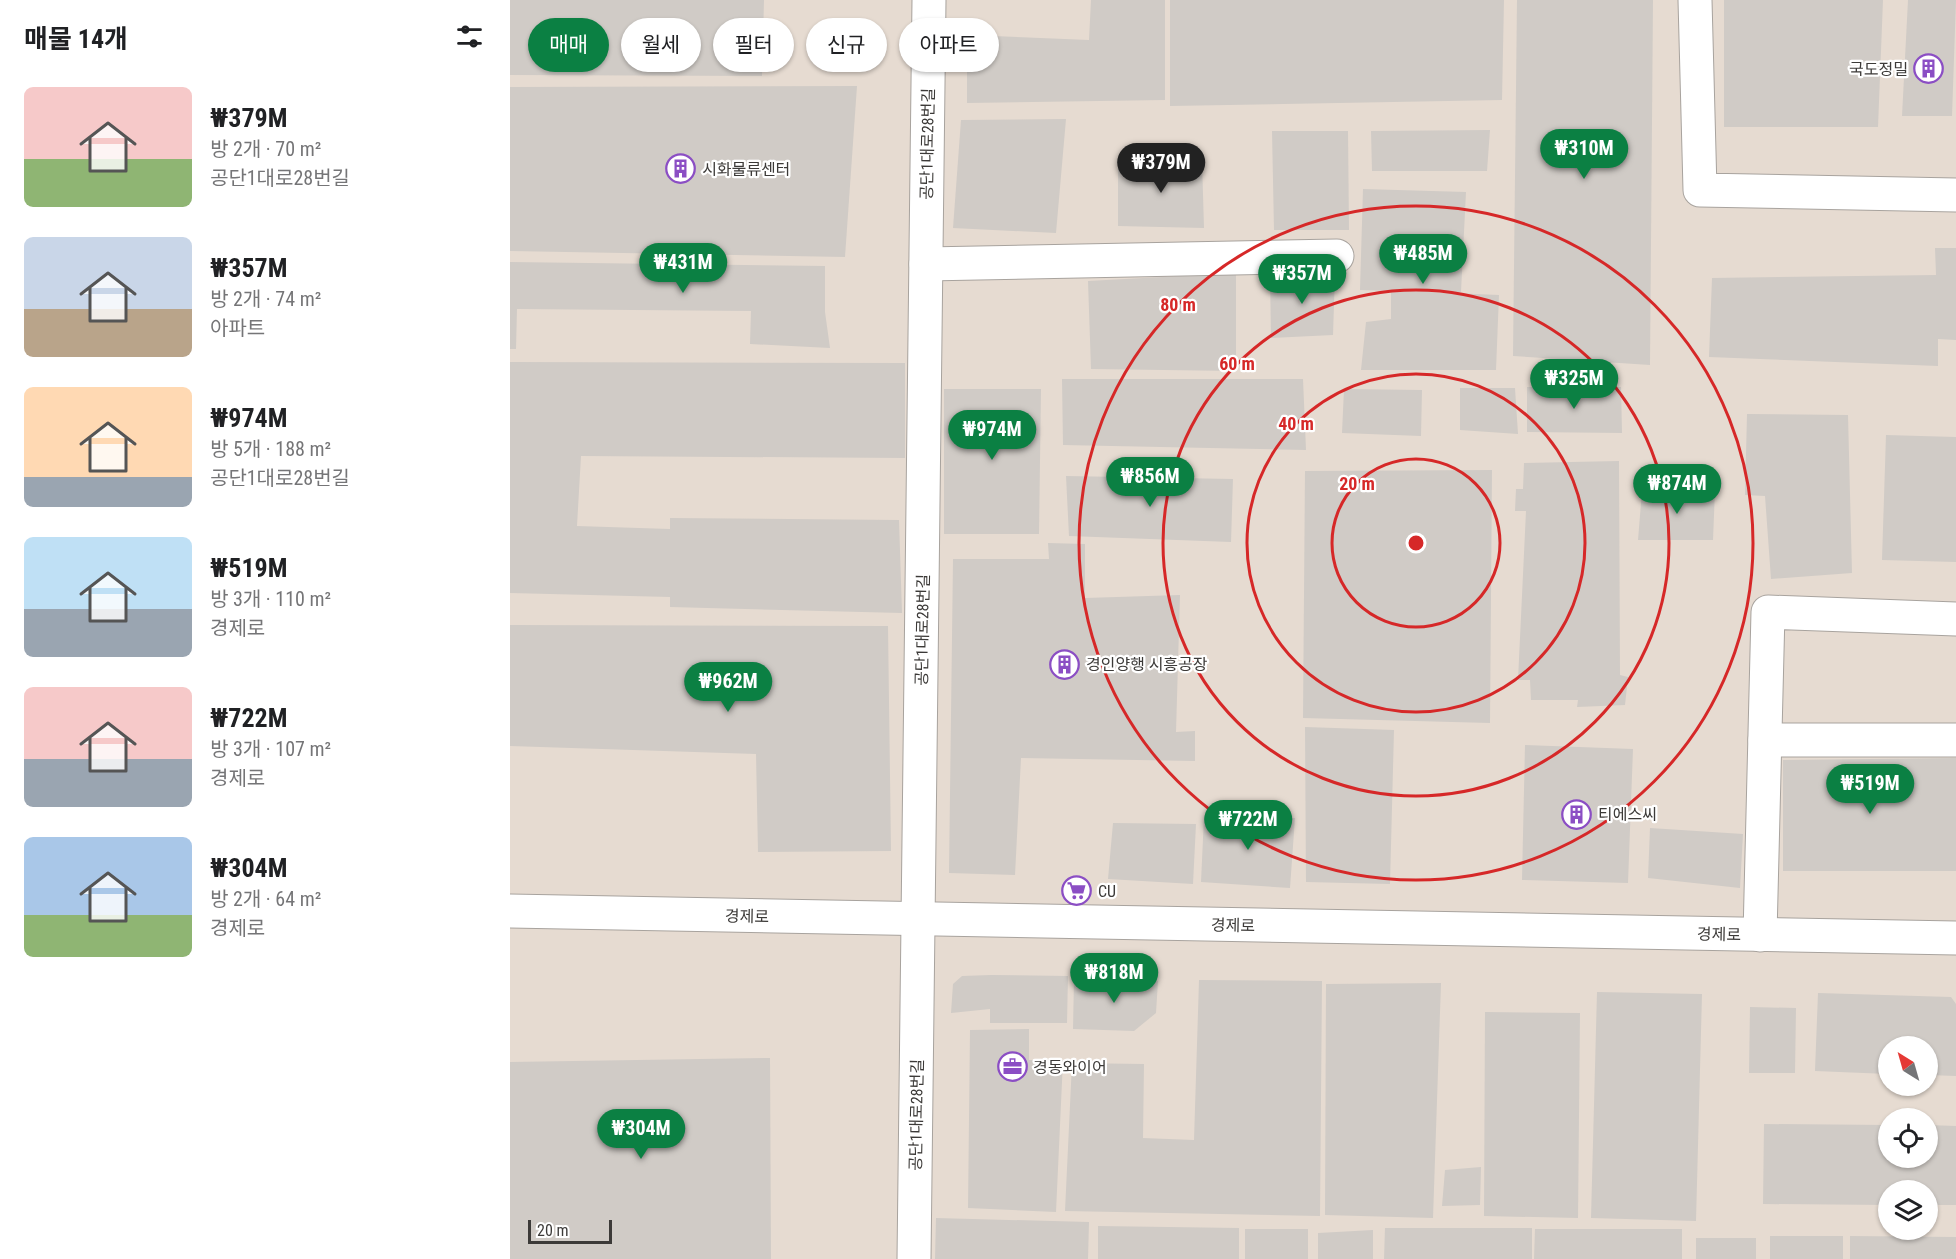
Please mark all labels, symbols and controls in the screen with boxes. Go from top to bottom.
chip: 매매 [528,18,609,72]
chip: 월세 [621,18,701,72]
chip: 필터 [713,18,794,72]
chip: 신규 [806,18,887,72]
chip: 아파트 [899,18,999,72]
icon: filters [453,20,486,53]
text: 매물 14개 [24,24,128,54]
building icon: 국도정밀 [1913,53,1945,85]
place label: 국도정밀 [1849,60,1908,79]
street label: 공단1대로28번길 [917,88,938,200]
text: ₩379M [210,103,287,133]
icon: home [72,111,144,183]
pin: ₩310M [1542,129,1626,180]
text: ₩310M [1554,136,1614,160]
text: 방 2개 · 70 m² [210,137,321,161]
pin: ₩379M [1119,143,1203,194]
text: ₩379M [1131,150,1191,174]
building icon: 시화물류센터 [665,153,697,185]
place label: 시화물류센터 [702,160,790,179]
text: 공단1대로28번길 [210,166,350,190]
pin: ₩485M [1381,234,1465,285]
text: ₩485M [1393,241,1453,265]
pin: ₩431M [641,243,725,294]
text: ₩431M [653,250,713,274]
text: ₩357M [210,253,287,283]
pin: ₩357M [1260,254,1344,305]
icon: home [72,261,144,333]
text: ₩357M [1272,261,1332,285]
text: 방 2개 · 74 m² [210,287,321,311]
text: 80 m [1160,294,1196,315]
text: 아파트 [210,316,265,340]
text: 60 m [1219,353,1255,374]
pin: ₩325M [1532,359,1616,410]
text: ₩325M [1544,366,1604,390]
text: ₩974M [210,403,287,433]
pin: ₩974M [950,410,1034,461]
icon: home [72,411,144,483]
text: 40 m [1278,413,1314,434]
text: ₩974M [962,417,1022,441]
text: 방 5개 · 188 m² [210,437,331,461]
pin: ₩856M [1108,457,1192,508]
text: ₩856M [1120,464,1180,488]
pin: ₩874M [1635,464,1719,515]
text: 공단1대로28번길 [210,466,350,490]
text: ₩874M [1647,471,1707,495]
text: 20 m [1339,473,1375,494]
centre of rings [1406,533,1426,553]
text: ₩519M [210,553,287,583]
icon: home [72,561,144,633]
street label: 공단1대로28번길 [912,574,933,686]
text: 방 3개 · 110 m² [210,587,331,611]
text: 경제로 [210,616,265,640]
building icon: 경인양행 시흥공장 [1049,648,1081,680]
place label: 경인양행 시흥공장 [1086,655,1208,674]
pin: ₩962M [686,662,770,713]
text: ₩962M [698,669,758,693]
text: ₩722M [210,703,287,733]
icon: home [72,711,144,783]
text: 방 3개 · 107 m² [210,737,331,761]
pin: ₩519M [1828,764,1912,815]
text: 경제로 [210,766,265,790]
text: ₩519M [1840,771,1900,795]
building icon: 티에스씨 [1561,798,1593,830]
pin: ₩722M [1206,800,1290,851]
place label: 티에스씨 [1598,805,1657,824]
text: ₩722M [1218,807,1278,831]
text: ₩304M [210,853,287,883]
icon: home [72,861,144,933]
supermarket icon: CU [1061,875,1093,907]
place label: CU [1098,882,1116,901]
text: 방 2개 · 64 m² [210,887,321,911]
street label: 경제로 [725,907,770,926]
text: 경제로 [210,916,265,940]
street label: 경제로 [1211,916,1256,935]
street label: 경제로 [1697,925,1742,944]
pin: ₩818M [1072,953,1156,1004]
text: ₩818M [1084,960,1144,984]
north arrow [1878,1036,1938,1096]
map controls [1878,1036,1938,1240]
office icon: 경동와이어 [996,1051,1028,1083]
place label: 경동와이어 [1033,1058,1107,1077]
street label: 공단1대로28번길 [906,1059,927,1171]
button: locate [1878,1108,1938,1168]
pin: ₩304M [599,1109,683,1160]
text: ₩304M [611,1116,671,1140]
button: layers [1878,1180,1938,1240]
scale bar [528,1217,612,1244]
text: 20 m [537,1221,569,1240]

